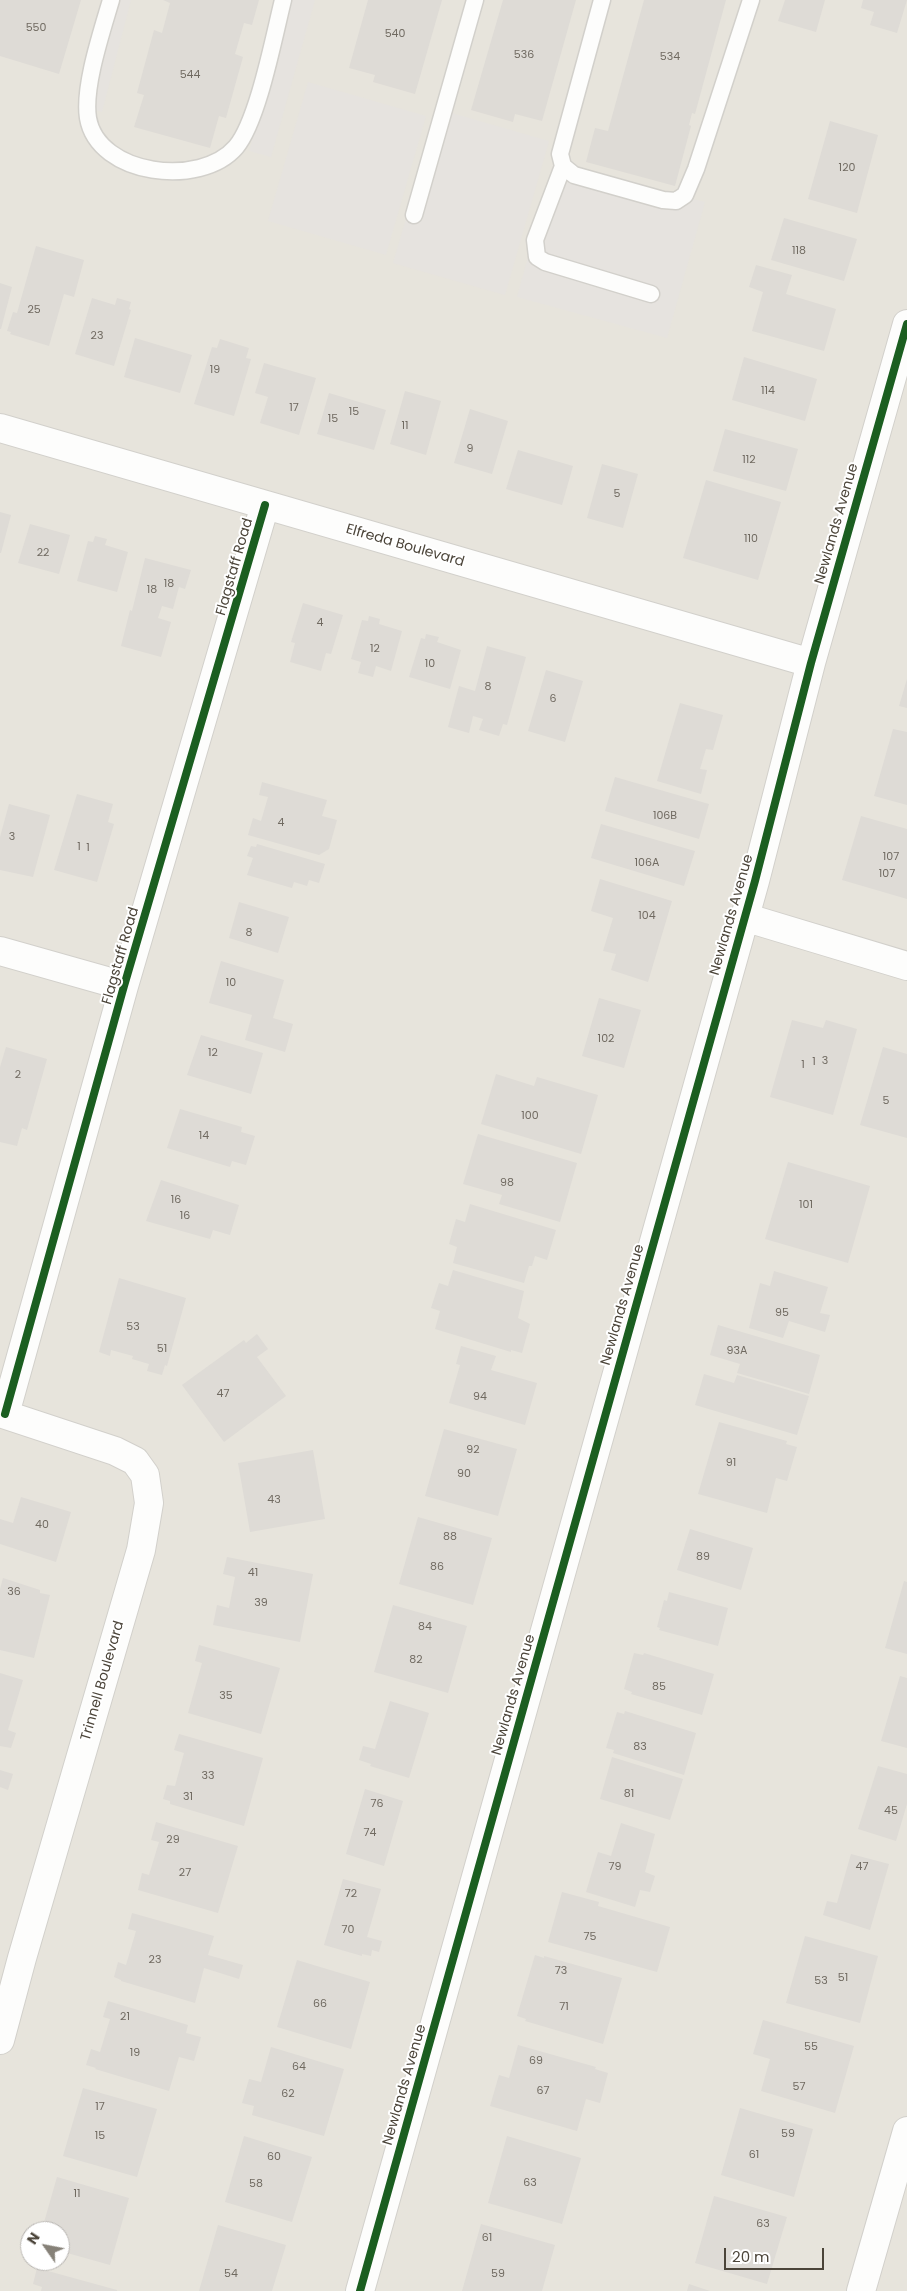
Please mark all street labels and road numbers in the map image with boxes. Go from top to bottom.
street label: Newlands Avenue [812,462,862,586]
street label: Flagstaff Road [213,516,257,618]
street label: Elfreda Boulevard [344,521,466,571]
street label: Newlands Avenue [707,853,757,977]
street label: Flagstaff Road [99,905,143,1007]
street label: Newlands Avenue [598,1243,648,1367]
street label: Trinnell Boulevard [78,1619,128,1743]
street label: Newlands Avenue [489,1633,539,1757]
street label: Newlands Avenue [380,2023,430,2147]

